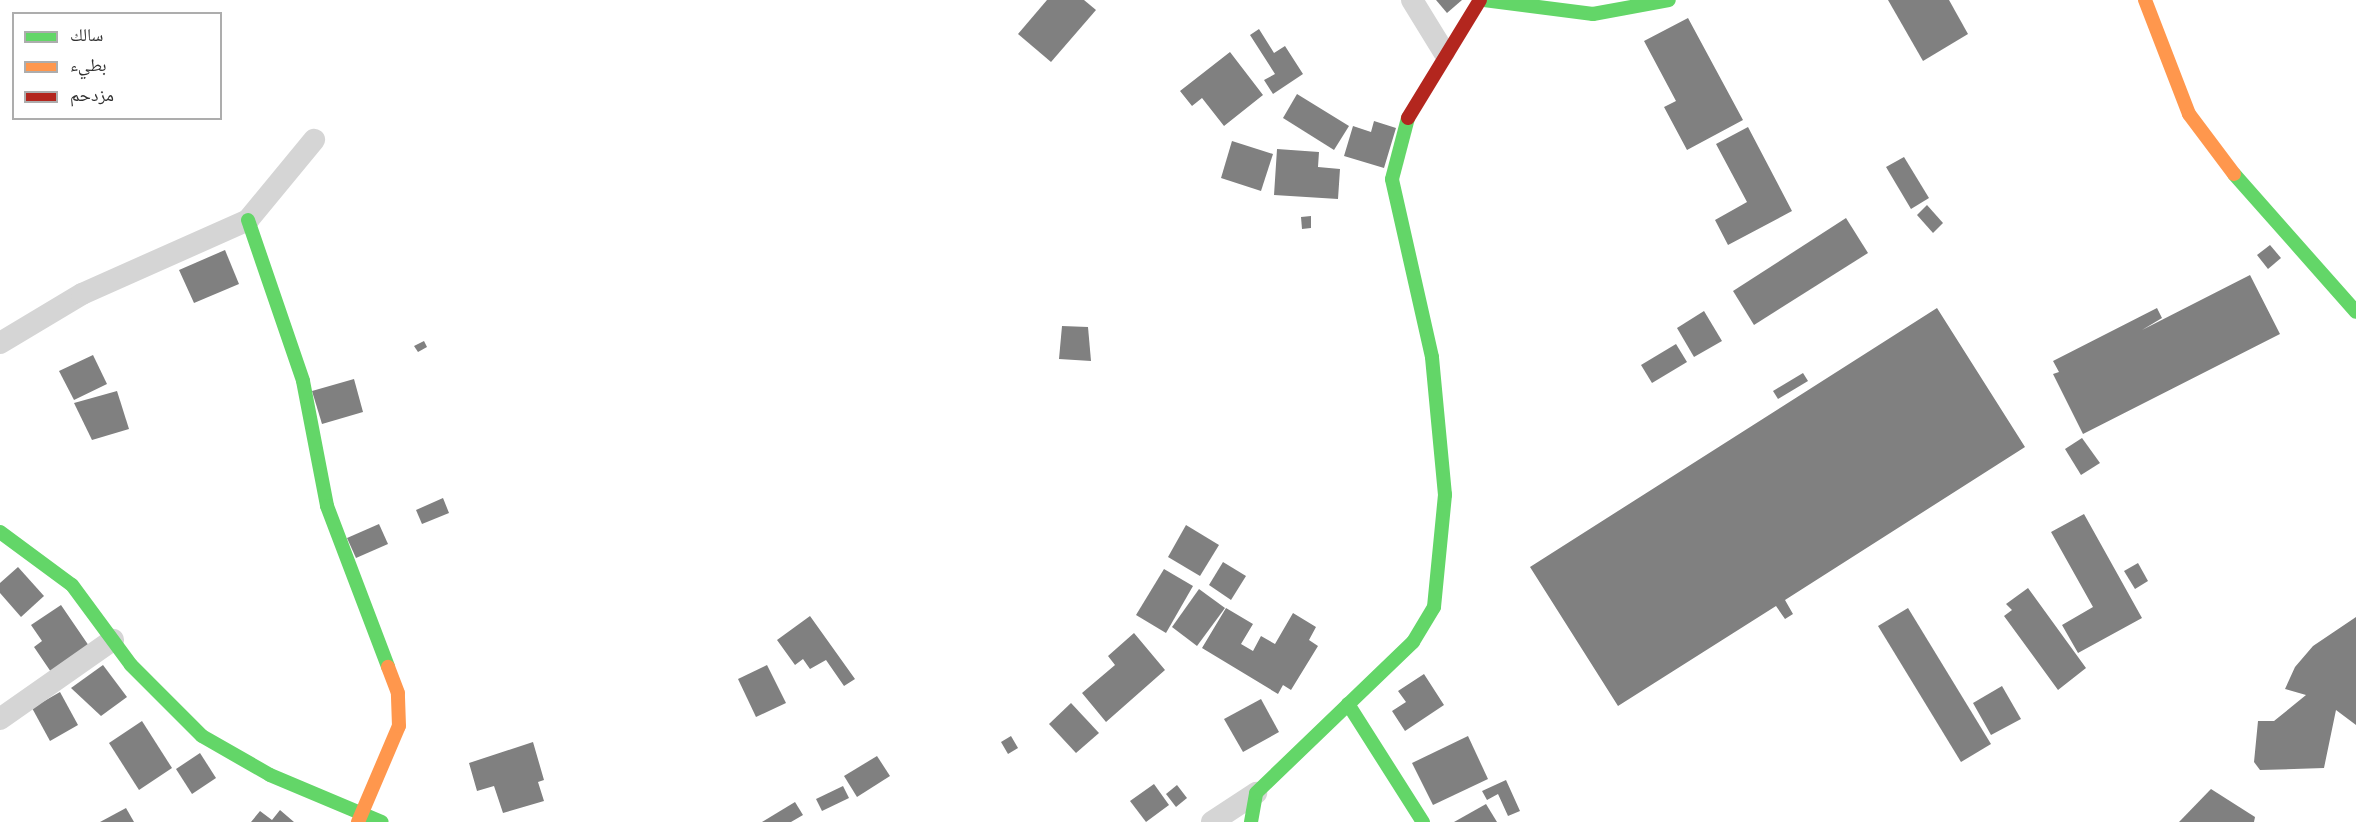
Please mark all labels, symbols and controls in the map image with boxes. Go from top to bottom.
legend [12,12,222,120]
text: سالك [70,24,103,46]
text: بطيء [70,54,107,76]
text: مزدحم [70,84,114,106]

